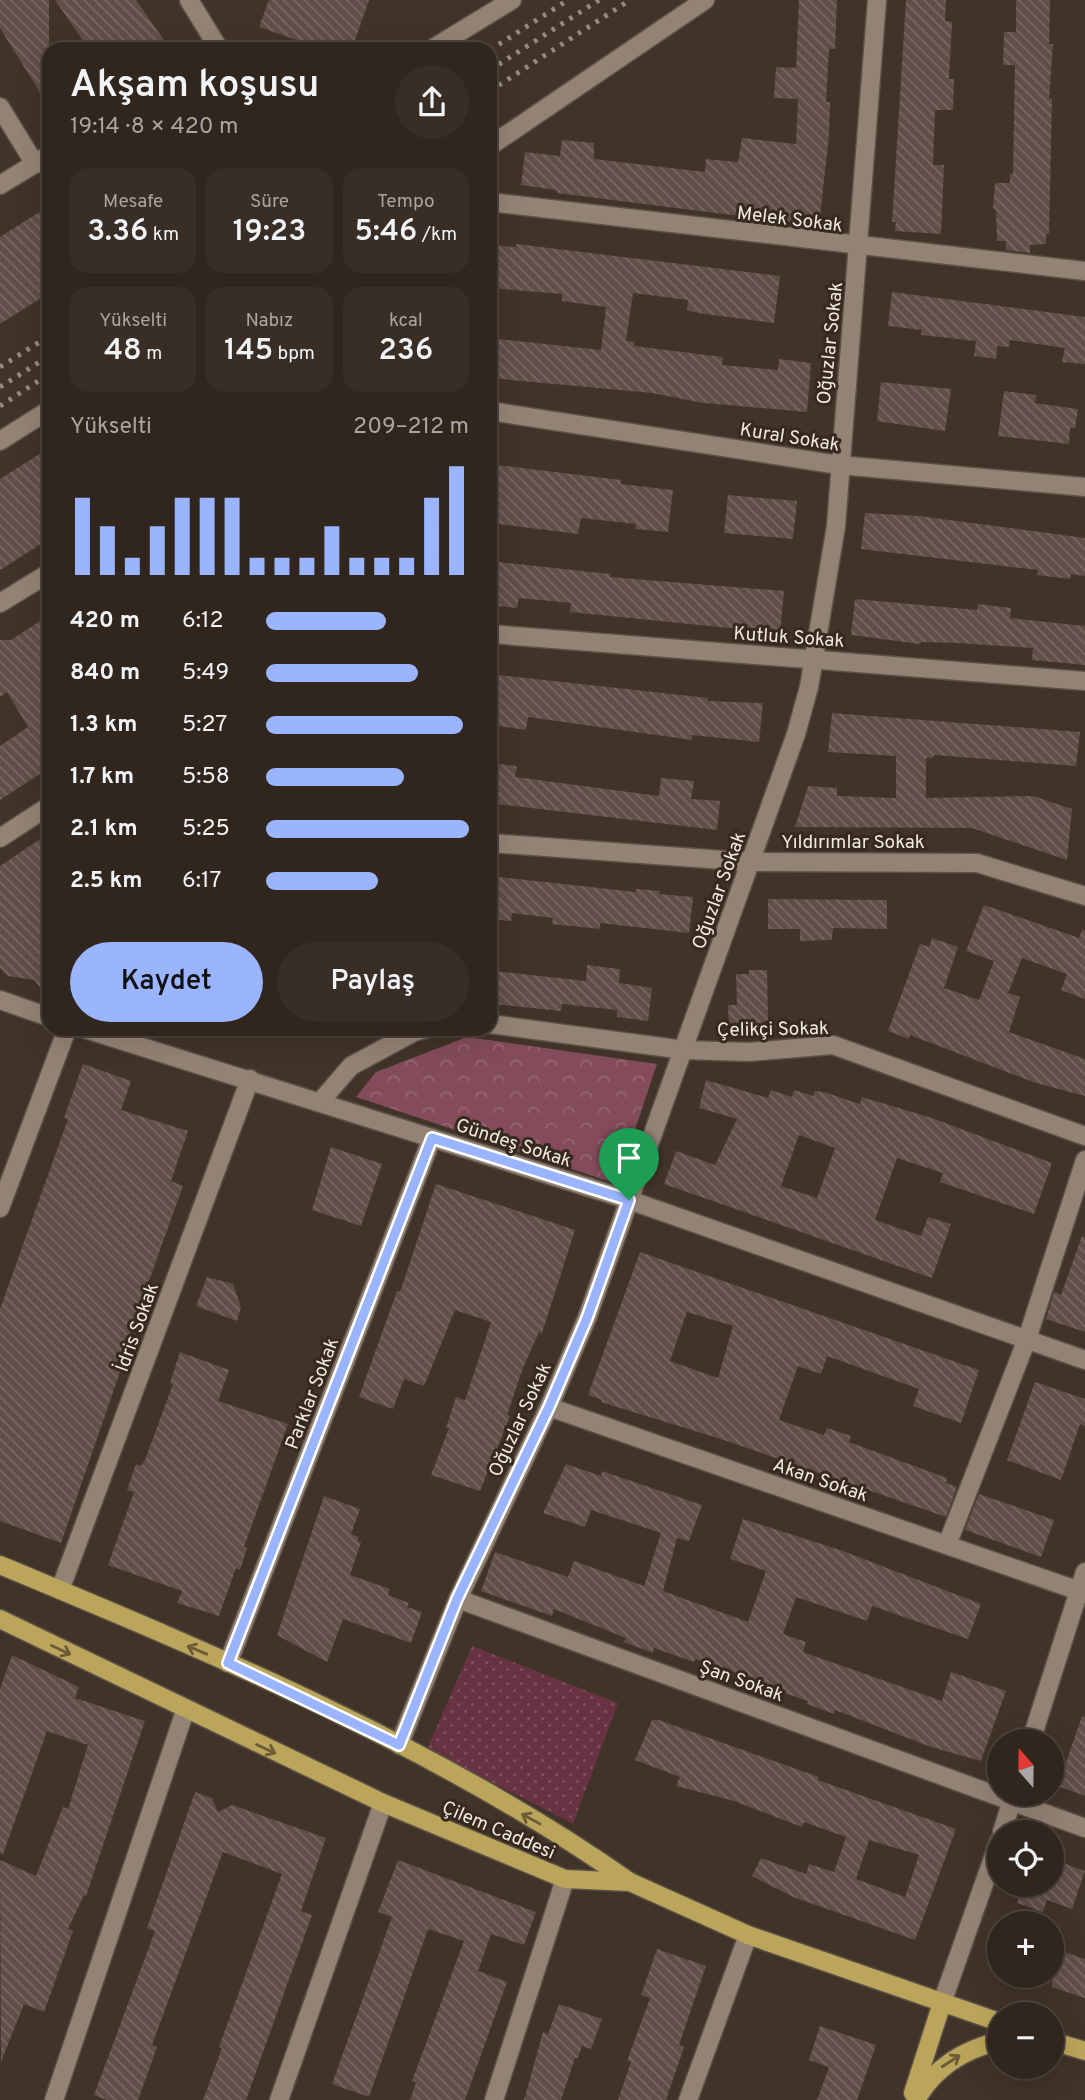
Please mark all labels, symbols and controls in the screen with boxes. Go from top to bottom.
text: Akşam koşusu [70,62,319,111]
button: share [395,65,469,139]
text: 19:14 · 8 × 420 m [70,113,238,142]
text: Mesafe [103,190,163,214]
text: Süre [250,190,289,214]
text: Tempo [377,190,435,214]
street label: Melek Sokak [735,202,844,238]
text: 3.36 [87,214,148,251]
text: 19:23 [233,214,306,251]
text: 5:46 [354,214,417,251]
text: km [148,223,179,247]
text: /km [417,223,457,247]
street label: Oğuzlar Sokak [813,281,849,406]
text: Yükselti [99,309,167,333]
text: Nabız [246,309,293,333]
text: kcal [389,309,423,333]
text: 48 [104,333,142,370]
text: 145 [224,333,273,370]
text: 236 [379,333,433,370]
text: m [142,342,162,366]
text: bpm [273,342,315,366]
text: Yükselti [70,413,152,442]
text: 209–212 m [353,413,469,442]
street label: Kural Sokak [738,418,841,458]
text: 420 m [70,607,140,636]
text: 6:12 [182,607,224,636]
street label: Kutluk Sokak [732,622,845,654]
text: 840 m [70,659,140,688]
text: 5:49 [182,659,229,688]
text: 1.3 km [70,711,137,740]
text: 5:27 [182,711,227,740]
text: 1.7 km [70,763,134,792]
text: 5:58 [182,763,230,792]
text: 2.1 km [70,815,138,844]
text: 5:25 [182,815,230,844]
street label: Oğuzlar Sokak [687,829,752,953]
street label: Yıldırımlar Sokak [781,831,925,855]
text: 2.5 km [70,867,143,896]
text: 6:17 [182,867,221,896]
button: Kaydet [70,942,263,1022]
button: Paylaş [277,942,469,1022]
street label: Çelikçi Sokak [717,1017,829,1043]
street label: Gündeş Sokak [453,1114,574,1174]
pin [599,1128,659,1200]
icon: arrive [610,1139,648,1177]
street label: İdris Sokak [110,1280,165,1375]
street label: Parklar Sokak [281,1335,345,1453]
street label: Oğuzlar Sokak [484,1359,558,1481]
street label: Akan Sokak [770,1453,871,1508]
one-way arrow [50,1643,71,1657]
one-way arrow [187,1643,209,1656]
street label: Şan Sokak [696,1656,787,1708]
north arrow [987,1729,1064,1806]
map controls [987,1729,1064,2079]
one-way arrow [255,1742,276,1756]
street label: Çilem Caddesi [438,1796,558,1865]
one-way arrow [522,1812,542,1826]
button: locate [987,1820,1064,1897]
button: + [987,1911,1064,1988]
button: − [987,2002,1064,2079]
one-way arrow [941,2054,960,2068]

